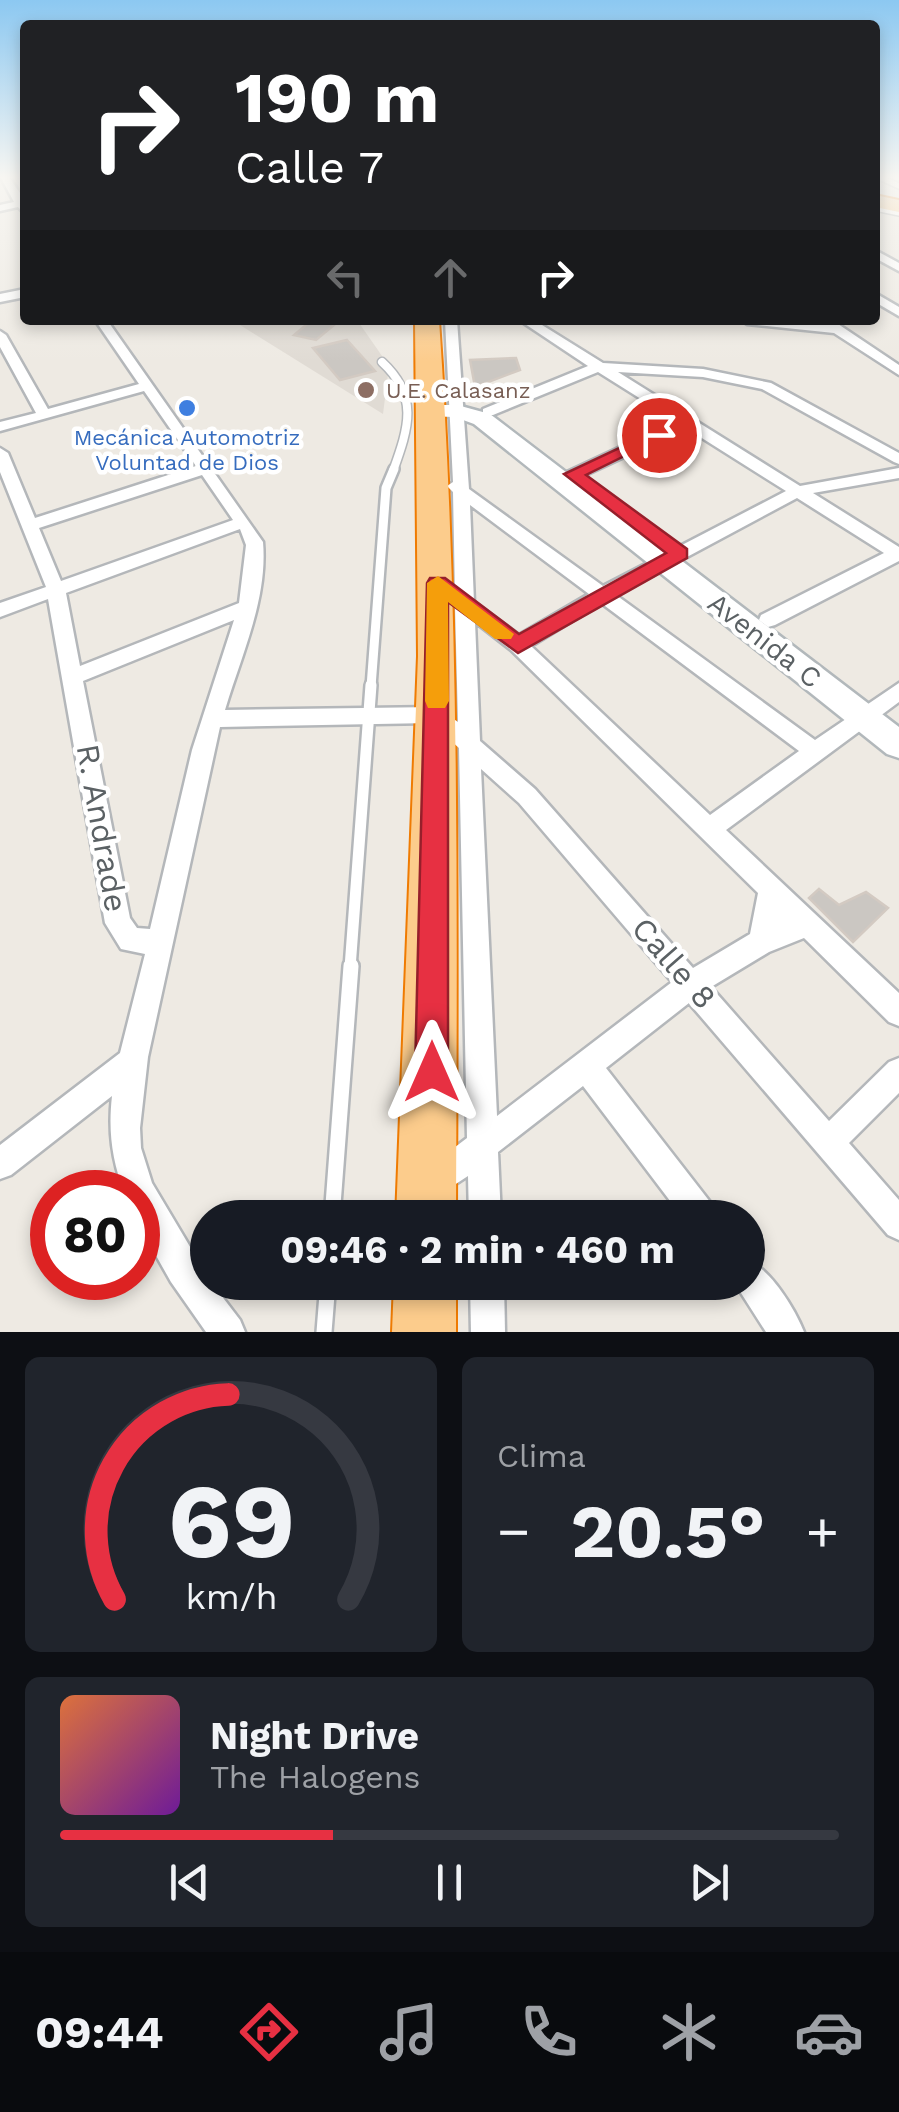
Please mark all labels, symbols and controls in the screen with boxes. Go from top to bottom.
text: 190 m [235,57,439,139]
icon: right [70,60,200,190]
text: Calle 7 [235,141,384,194]
icon: left [318,250,373,305]
icon: ahead [423,250,478,305]
icon: right [528,250,583,305]
place label: U.E. Calasanz [386,378,530,403]
marker: U.E. Calasanz [355,379,377,401]
pin [617,393,702,478]
marker: Mecánica Automotriz Voluntad de Dios [176,397,198,419]
icon: arrive [632,408,687,463]
place label: Mecánica Automotriz Voluntad de Dios [74,425,300,475]
street label: Avenida C [702,586,828,695]
street label: R. Andrade [69,741,135,915]
street label: Calle 8 [624,909,724,1017]
position arrow [380,1020,484,1124]
speed limit sign: 80 [30,1170,160,1300]
text: 09:46 · 2 min · 460 m [280,1228,675,1272]
text: Clima [497,1437,586,1475]
text: 69 [167,1460,295,1582]
text: 20.5° [571,1487,765,1575]
text: − [497,1499,530,1563]
text: + [806,1499,839,1563]
text: km/h [185,1576,277,1618]
text: Night Drive [210,1714,419,1758]
text: The Halogens [210,1758,420,1796]
icon: previous [162,1855,217,1910]
icon: pause [422,1855,477,1910]
icon: next [682,1855,737,1910]
icon: directions [234,1997,304,2067]
icon: music [374,1997,444,2067]
icon: phone [514,1997,584,2067]
icon: climate [654,1997,724,2067]
icon: car [794,1997,864,2067]
text: 09:44 [35,2006,163,2059]

